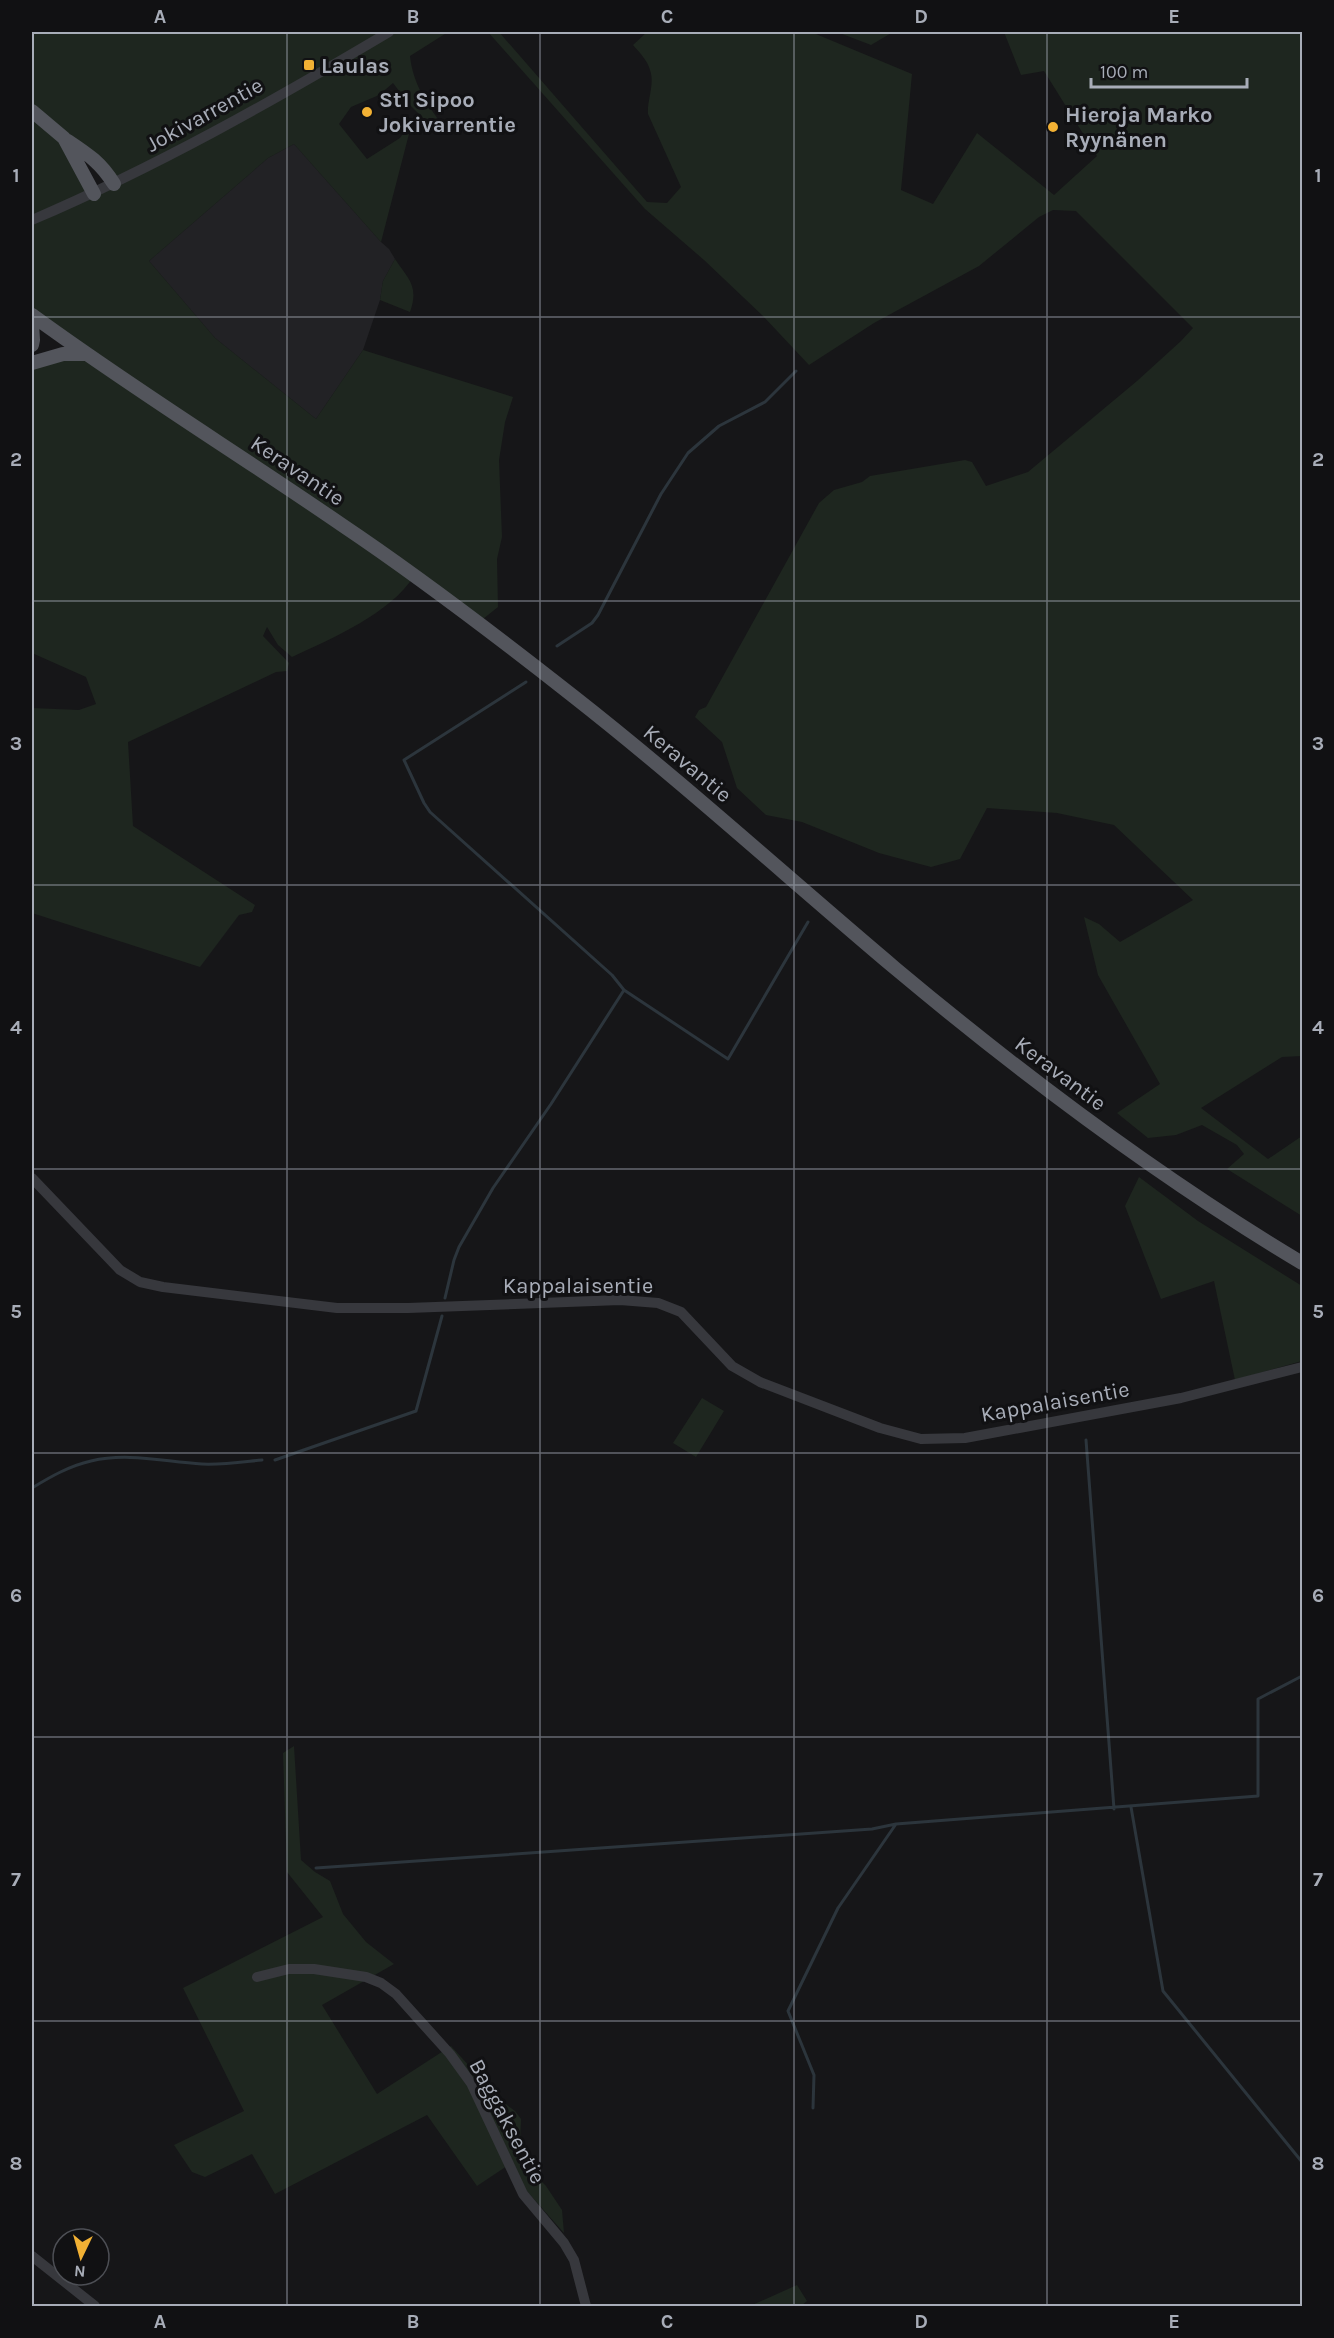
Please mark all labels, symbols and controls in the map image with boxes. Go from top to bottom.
text: A [154,5,167,28]
text: B [407,5,419,28]
text: C [661,5,673,28]
text: D [914,5,928,28]
text: E [1168,5,1180,28]
scale bar [1091,51,1247,89]
place label: Laulas [321,53,390,79]
marker: Laulas [302,58,316,72]
text: 100 m [1100,61,1148,83]
street label: Jokivarrentie [141,72,267,158]
place label: St1 Sipoo Jokivarrentie [379,87,516,138]
place label: Hieroja Marko Ryynänen [1065,102,1213,153]
marker: St1 Sipoo Jokivarrentie [360,105,374,119]
marker: Hieroja Marko Ryynänen [1046,120,1060,134]
text: 1 [12,164,20,187]
text: 1 [1314,164,1322,187]
street label: Keravantie [246,430,349,512]
text: 2 [10,448,22,471]
text: 2 [1312,448,1324,471]
street label: Keravantie [638,719,737,808]
text: 3 [10,732,22,755]
text: 3 [1312,732,1324,755]
text: 4 [10,1016,22,1039]
text: 4 [1312,1016,1324,1039]
street label: Keravantie [1010,1031,1111,1116]
street label: Kappalaisentie [503,1273,653,1299]
text: 5 [10,1300,22,1323]
text: 5 [1312,1300,1324,1323]
street label: Kappalaisentie [979,1376,1131,1428]
text: 6 [10,1584,22,1607]
text: 6 [1312,1584,1324,1607]
text: 7 [11,1868,21,1891]
text: 7 [1313,1868,1323,1891]
street label: Baggaksentie [463,2055,551,2188]
text: 8 [10,2152,22,2175]
text: 8 [1312,2152,1324,2175]
north arrow [51,2227,111,2287]
text: N [73,2261,86,2281]
text: A [154,2310,167,2333]
text: B [407,2310,419,2333]
text: C [661,2310,673,2333]
text: D [914,2310,928,2333]
text: E [1168,2310,1180,2333]

